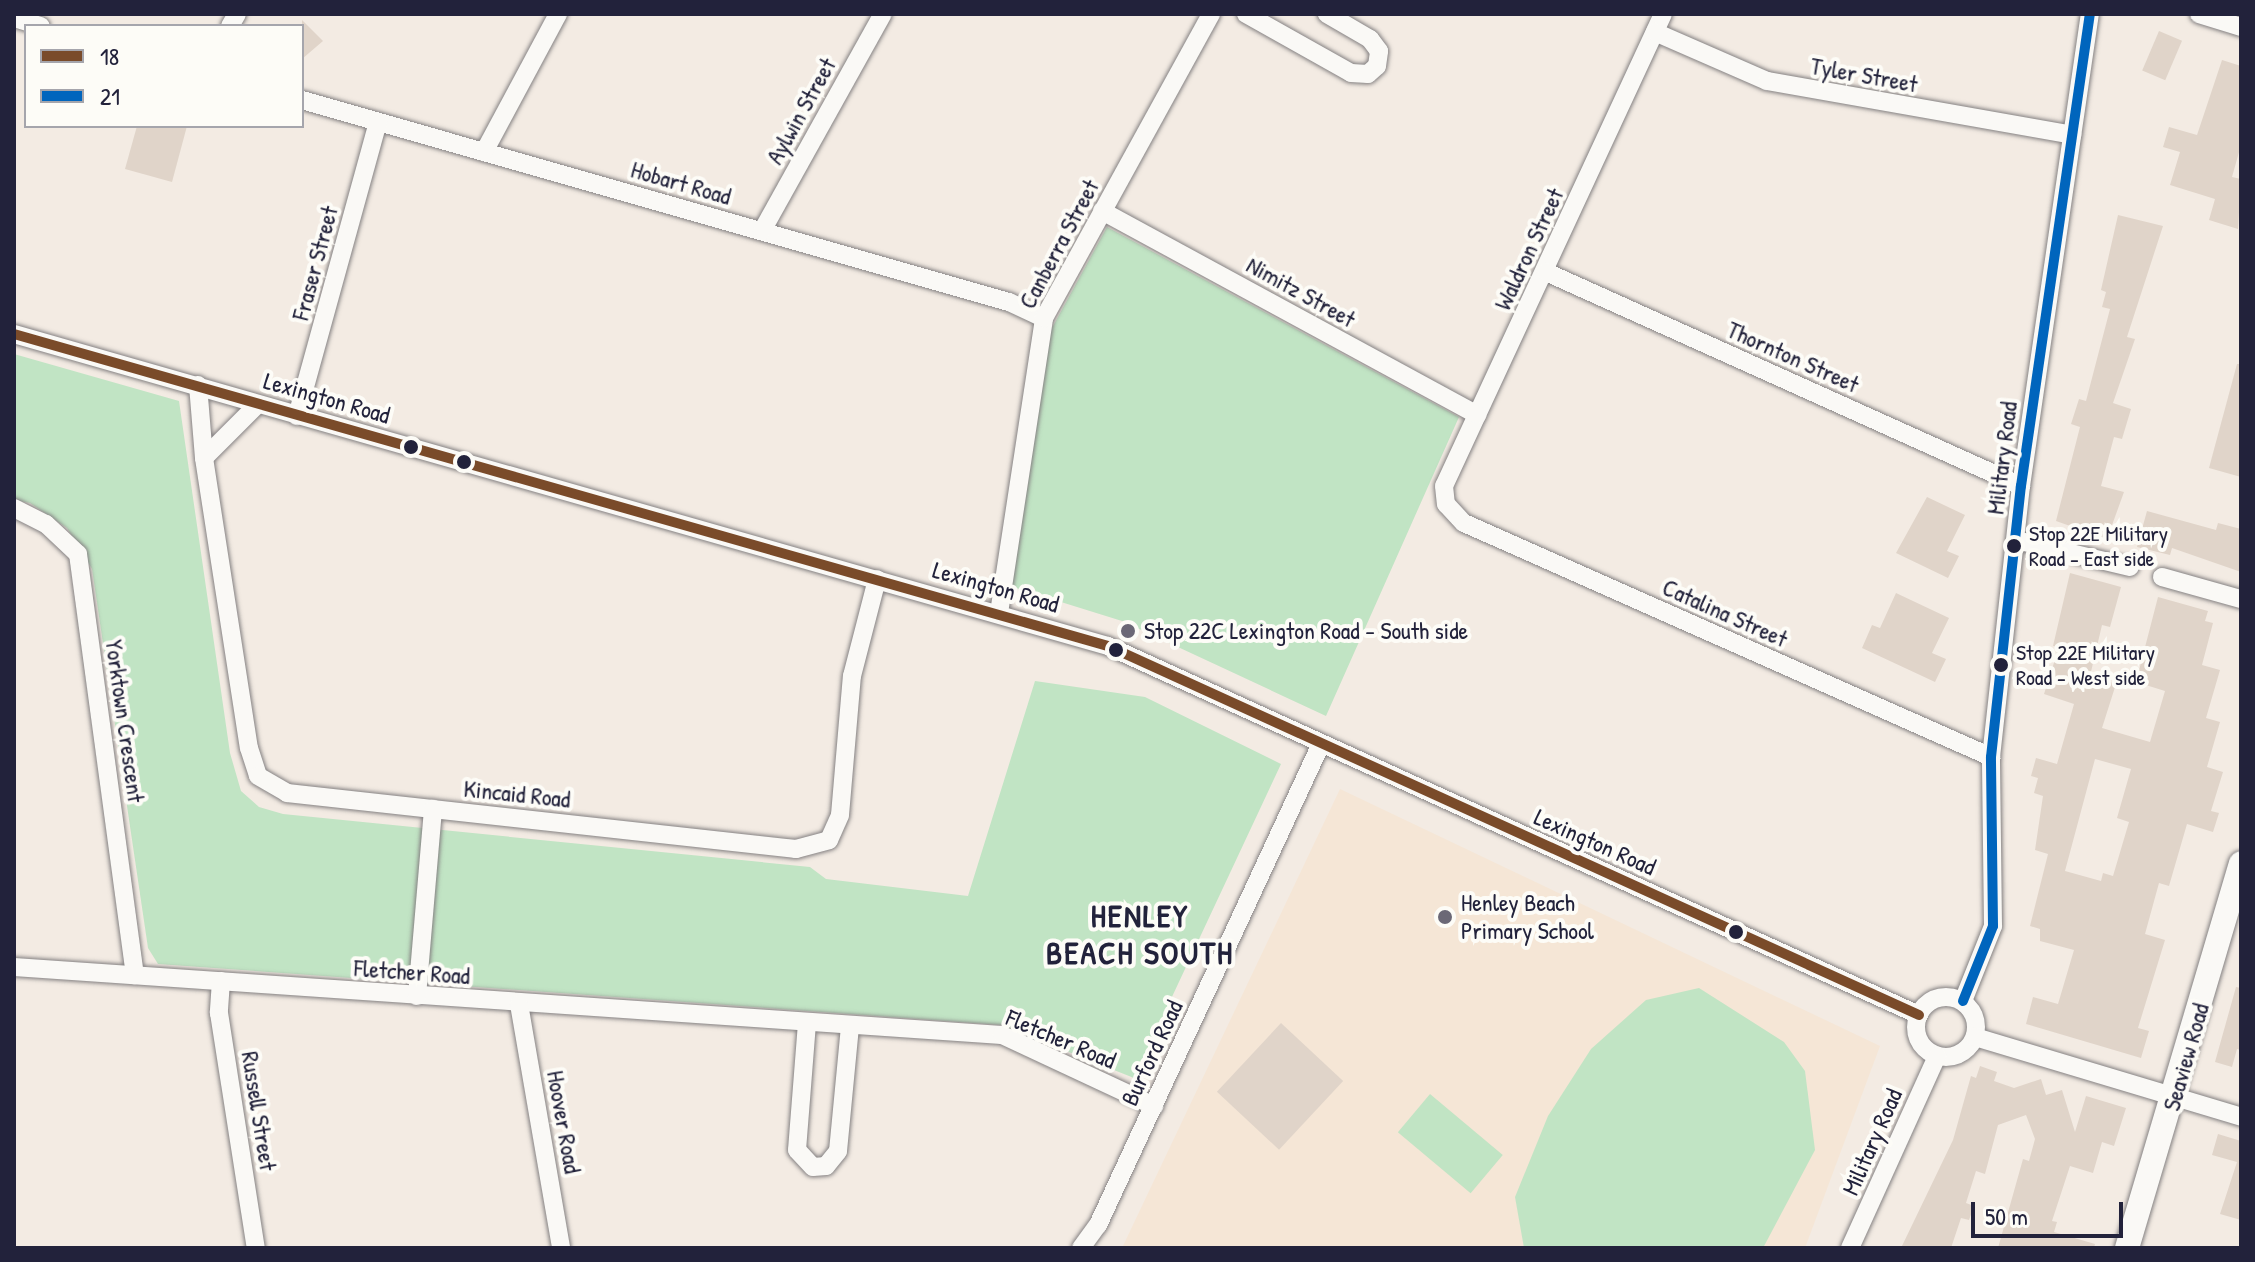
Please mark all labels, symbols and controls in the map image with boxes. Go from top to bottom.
legend [24,24,304,128]
text: 18 [100,40,119,72]
street label: Tyler Street [1808,51,1920,99]
street label: Aylwin Street [760,53,842,169]
text: 21 [100,80,120,112]
street label: Hobart Road [628,155,734,211]
street label: Canberra Street [1013,174,1105,314]
street label: Waldron Street [1488,184,1570,314]
street label: Fraser Street [286,203,344,323]
street label: Nimitz Street [1242,250,1360,334]
street label: Thornton Street [1723,315,1863,399]
street label: Lexington Road [261,366,393,430]
street label: Military Road [1981,400,2023,516]
unlabelled marker [403,439,419,455]
unlabelled marker [456,454,472,470]
place label: Stop 22E Military Road - East side [2029,520,2168,572]
marker: Stop 22E Military Road - East side [2006,538,2022,554]
street label: Lexington Road [930,555,1062,619]
street label: Catalina Street [1658,573,1792,653]
place label: Stop 22C Lexington Road - South side [1144,617,1468,645]
marker: Stop 22C Lexington Road - South side [1119,622,1137,640]
street label: Yorktown Crescent [99,638,151,804]
place label: Stop 22E Military Road - West side [2016,639,2155,690]
unlabelled marker [1108,642,1124,658]
marker: Stop 22E Military Road - West side [1993,657,2009,673]
street label: Kincaid Road [462,774,572,814]
street label: Lexington Road [1530,802,1660,882]
place label: Henley Beach Primary School [1461,889,1594,945]
district label: HENLEY BEACH SOUTH [1046,898,1234,973]
marker: Henley Beach Primary School [1436,908,1454,926]
unlabelled marker [1728,924,1744,940]
street label: Fletcher Road [353,954,471,990]
street label: Burford Road [1115,996,1189,1110]
street label: Seaview Road [2157,1000,2215,1114]
street label: Fletcher Road [1002,1003,1120,1075]
street label: Russell Street [235,1049,283,1173]
street label: Hoover Road [541,1068,587,1176]
street label: Military Road [1836,1084,1908,1200]
scale bar [1975,1186,2127,1236]
text: 50 m [1985,1200,2028,1232]

